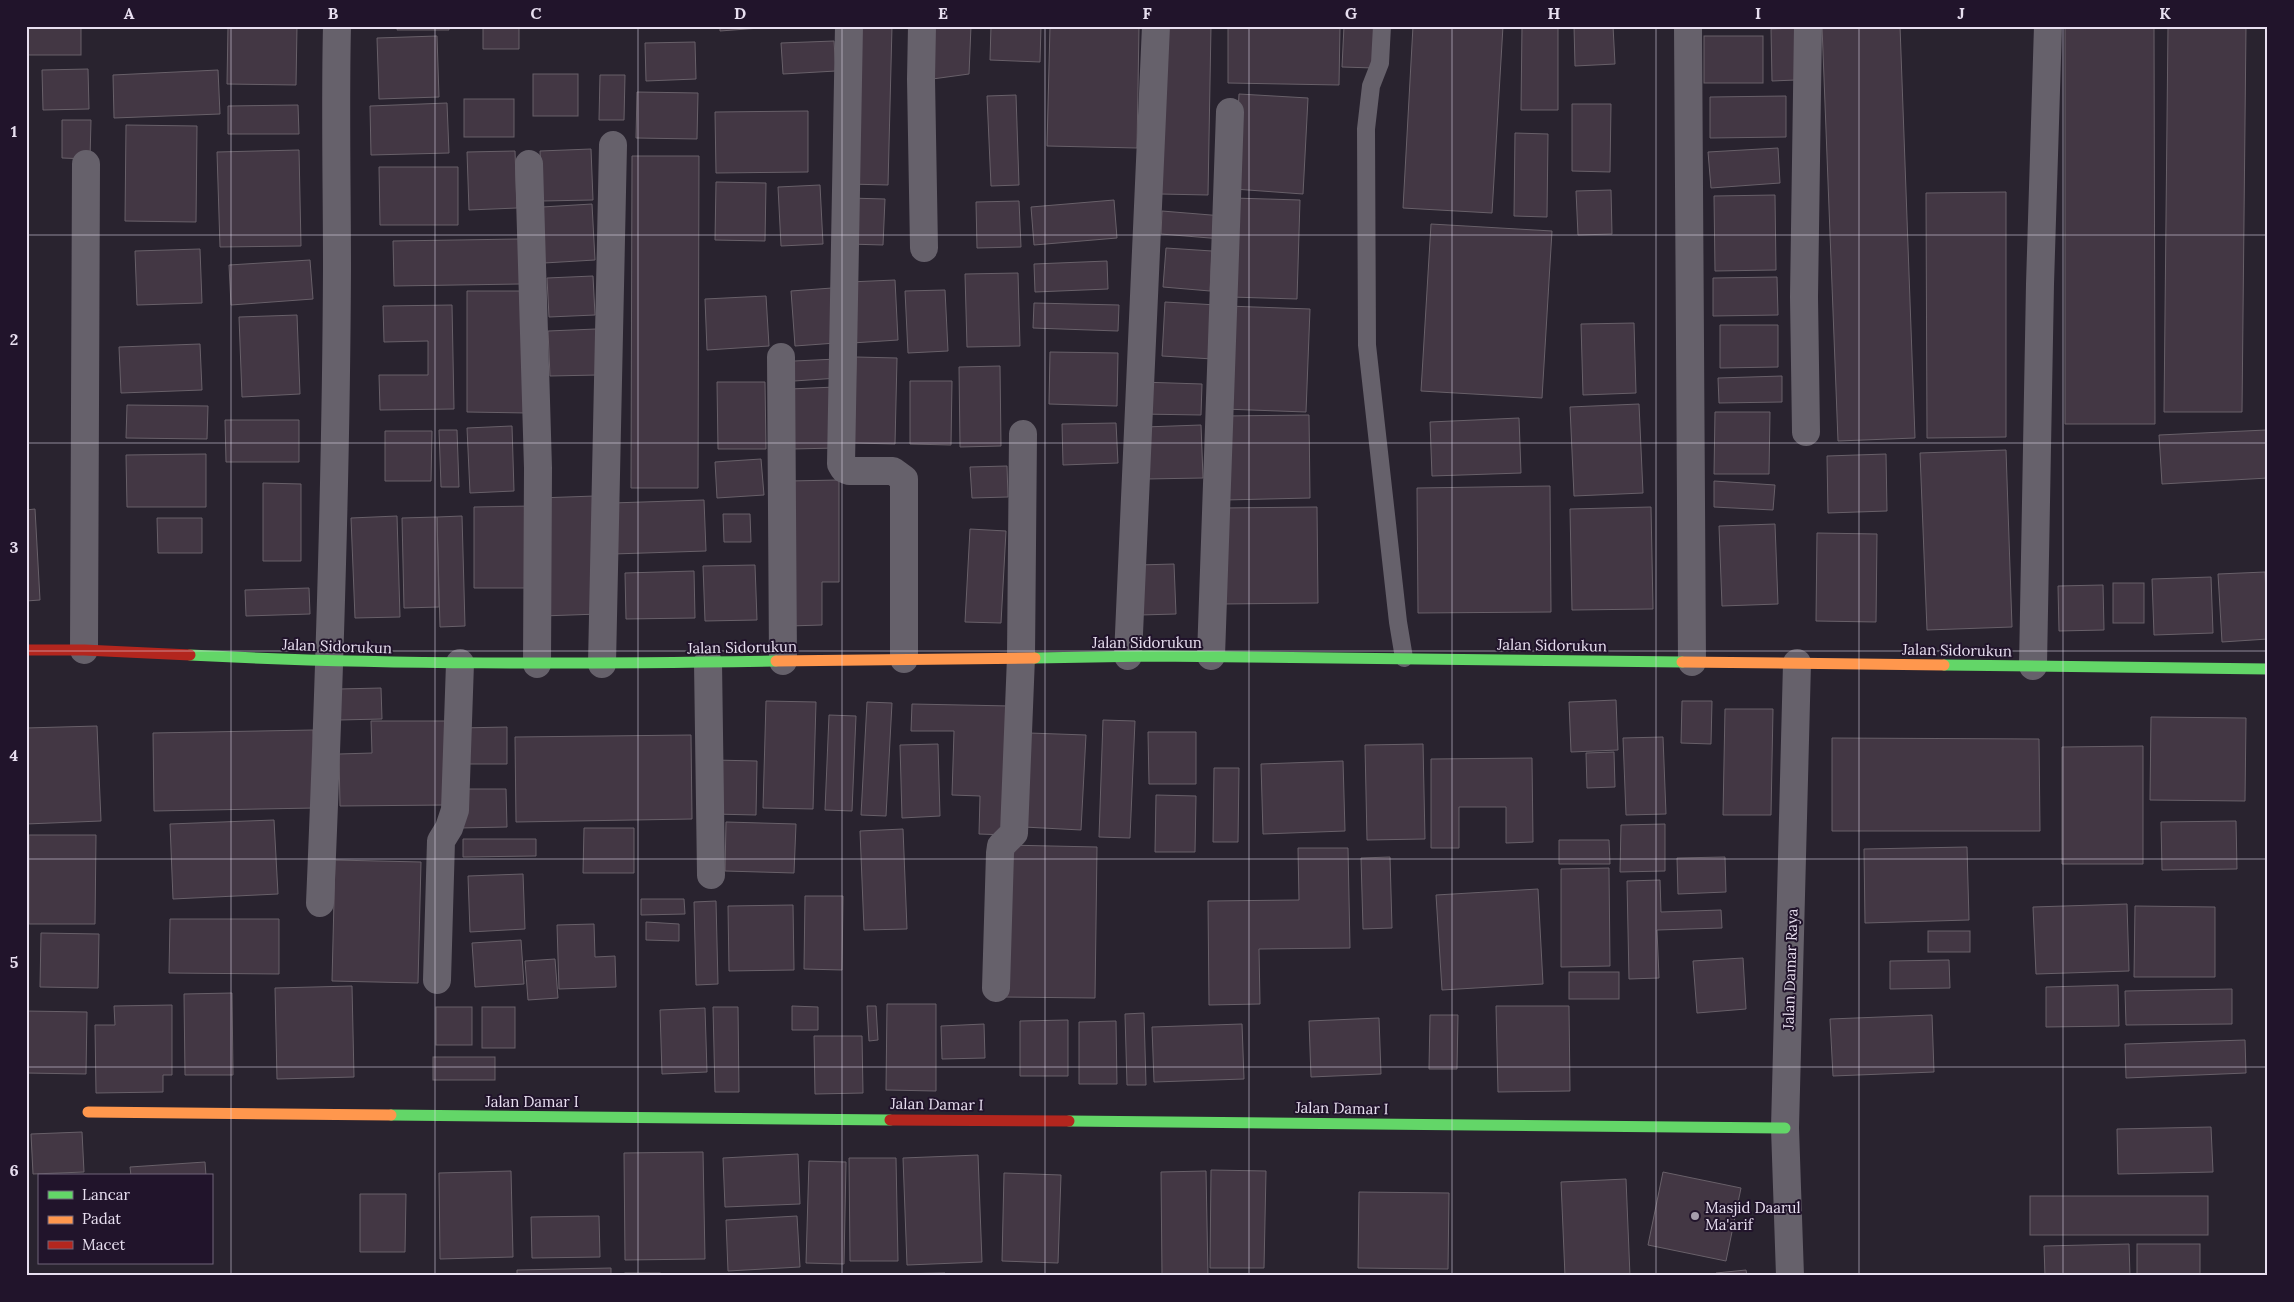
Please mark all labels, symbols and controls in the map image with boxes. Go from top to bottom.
text: A [124,3,135,23]
text: B [328,3,339,23]
text: C [530,3,542,23]
text: D [734,3,746,23]
text: E [938,3,948,23]
text: F [1142,3,1152,23]
text: G [1345,3,1357,23]
text: H [1548,3,1561,23]
text: I [1755,3,1761,23]
text: J [1957,3,1965,23]
text: K [2159,3,2171,23]
text: 1 [11,121,17,141]
text: 2 [10,329,18,349]
text: 3 [10,537,19,557]
street label: Jalan Sidorukun [1091,633,1202,652]
street label: Jalan Sidorukun [281,635,392,657]
street label: Jalan Sidorukun [1496,635,1607,655]
street label: Jalan Sidorukun [686,637,797,657]
street label: Jalan Sidorukun [1901,640,2012,660]
text: 4 [10,745,19,765]
street label: Jalan Damar Raya [1778,908,1802,1031]
text: 5 [10,952,19,972]
street label: Jalan Damar I [484,1092,579,1111]
street label: Jalan Damar I [889,1094,984,1114]
street label: Jalan Damar I [1294,1098,1389,1118]
text: 6 [9,1160,19,1180]
legend [38,1174,212,1264]
text: Lancar [82,1185,131,1204]
place label: Masjid Daarul Ma'arif [1705,1198,1801,1234]
text: Padat [82,1209,121,1228]
marker: Masjid Daarul Ma'arif [1689,1210,1701,1222]
text: Macet [82,1235,125,1254]

